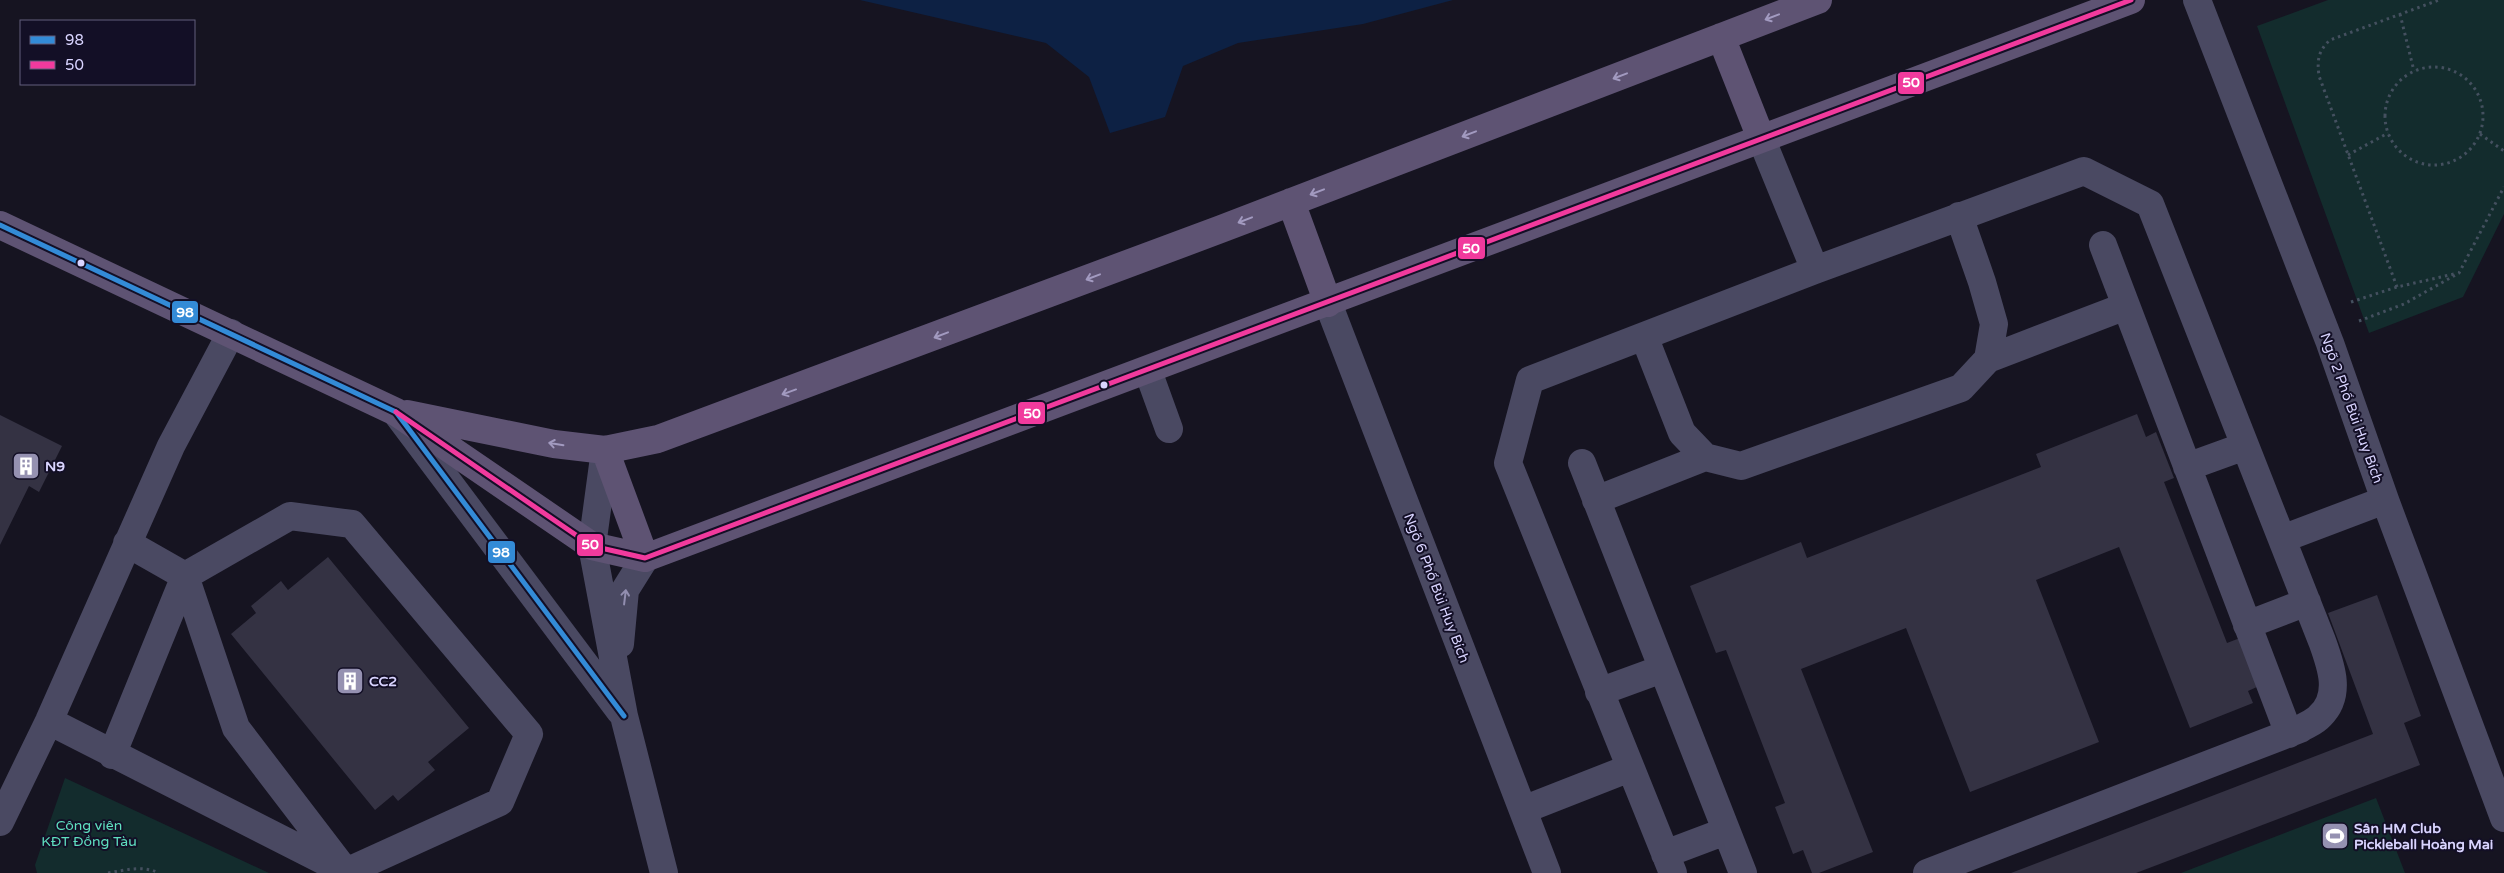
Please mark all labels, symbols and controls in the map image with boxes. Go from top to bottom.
one-way arrow [1765,13,1780,23]
legend [20,20,195,85]
text: 98 [65,31,84,49]
text: 50 [65,56,84,74]
line badge: 50 [1897,71,1925,95]
one-way arrow [1613,72,1629,81]
text: 50 [1902,74,1920,91]
one-way arrow [1462,130,1477,139]
one-way arrow [1310,188,1325,197]
one-way arrow [1238,216,1253,225]
line badge: 50 [1457,236,1486,260]
text: 50 [1462,240,1480,257]
unlabelled marker [76,258,86,268]
one-way arrow [1086,273,1101,282]
line badge: 98 [171,300,199,324]
text: 98 [176,304,194,321]
one-way arrow [934,331,949,340]
street label: Ngõ 2 Phố Bùi Huy Bích [2316,331,2387,486]
unlabelled marker [1099,380,1109,390]
one-way arrow [782,388,797,397]
line badge: 50 [1017,401,1046,425]
text: 50 [1023,405,1041,422]
one-way arrow [549,439,565,449]
building icon: N9 [11,451,41,481]
place label: N9 [45,458,65,475]
street label: Ngõ 6 Phố Bùi Huy Bích [1400,511,1473,665]
line badge: 50 [576,533,604,557]
text: 50 [581,536,599,553]
line badge: 98 [487,540,516,564]
text: 98 [492,544,510,561]
one-way arrow [620,590,630,606]
building icon: CC2 [335,666,365,696]
place label: CC2 [369,673,397,690]
park label: Công viên KĐT Đồng Tàu [41,817,137,850]
place label: Sân HM Club Pickleball Hoàng Mai [2354,820,2493,853]
sports icon: Sân HM Club Pickleball Hoàng Mai [2320,821,2350,851]

